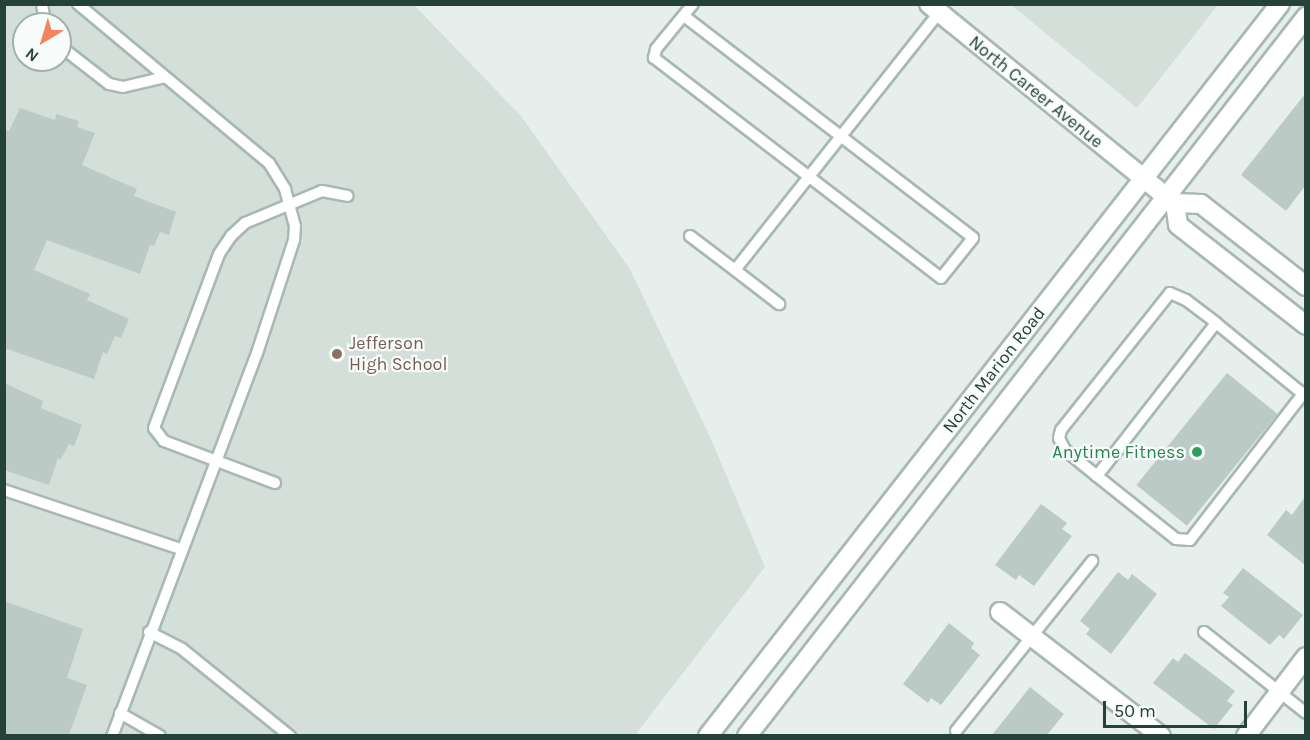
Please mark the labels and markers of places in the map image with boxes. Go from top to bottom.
place label: Jefferson High School [349,333,447,376]
marker: Jefferson High School [330,347,344,361]
place label: Anytime Fitness [1052,441,1185,463]
marker: Anytime Fitness [1190,445,1204,459]

